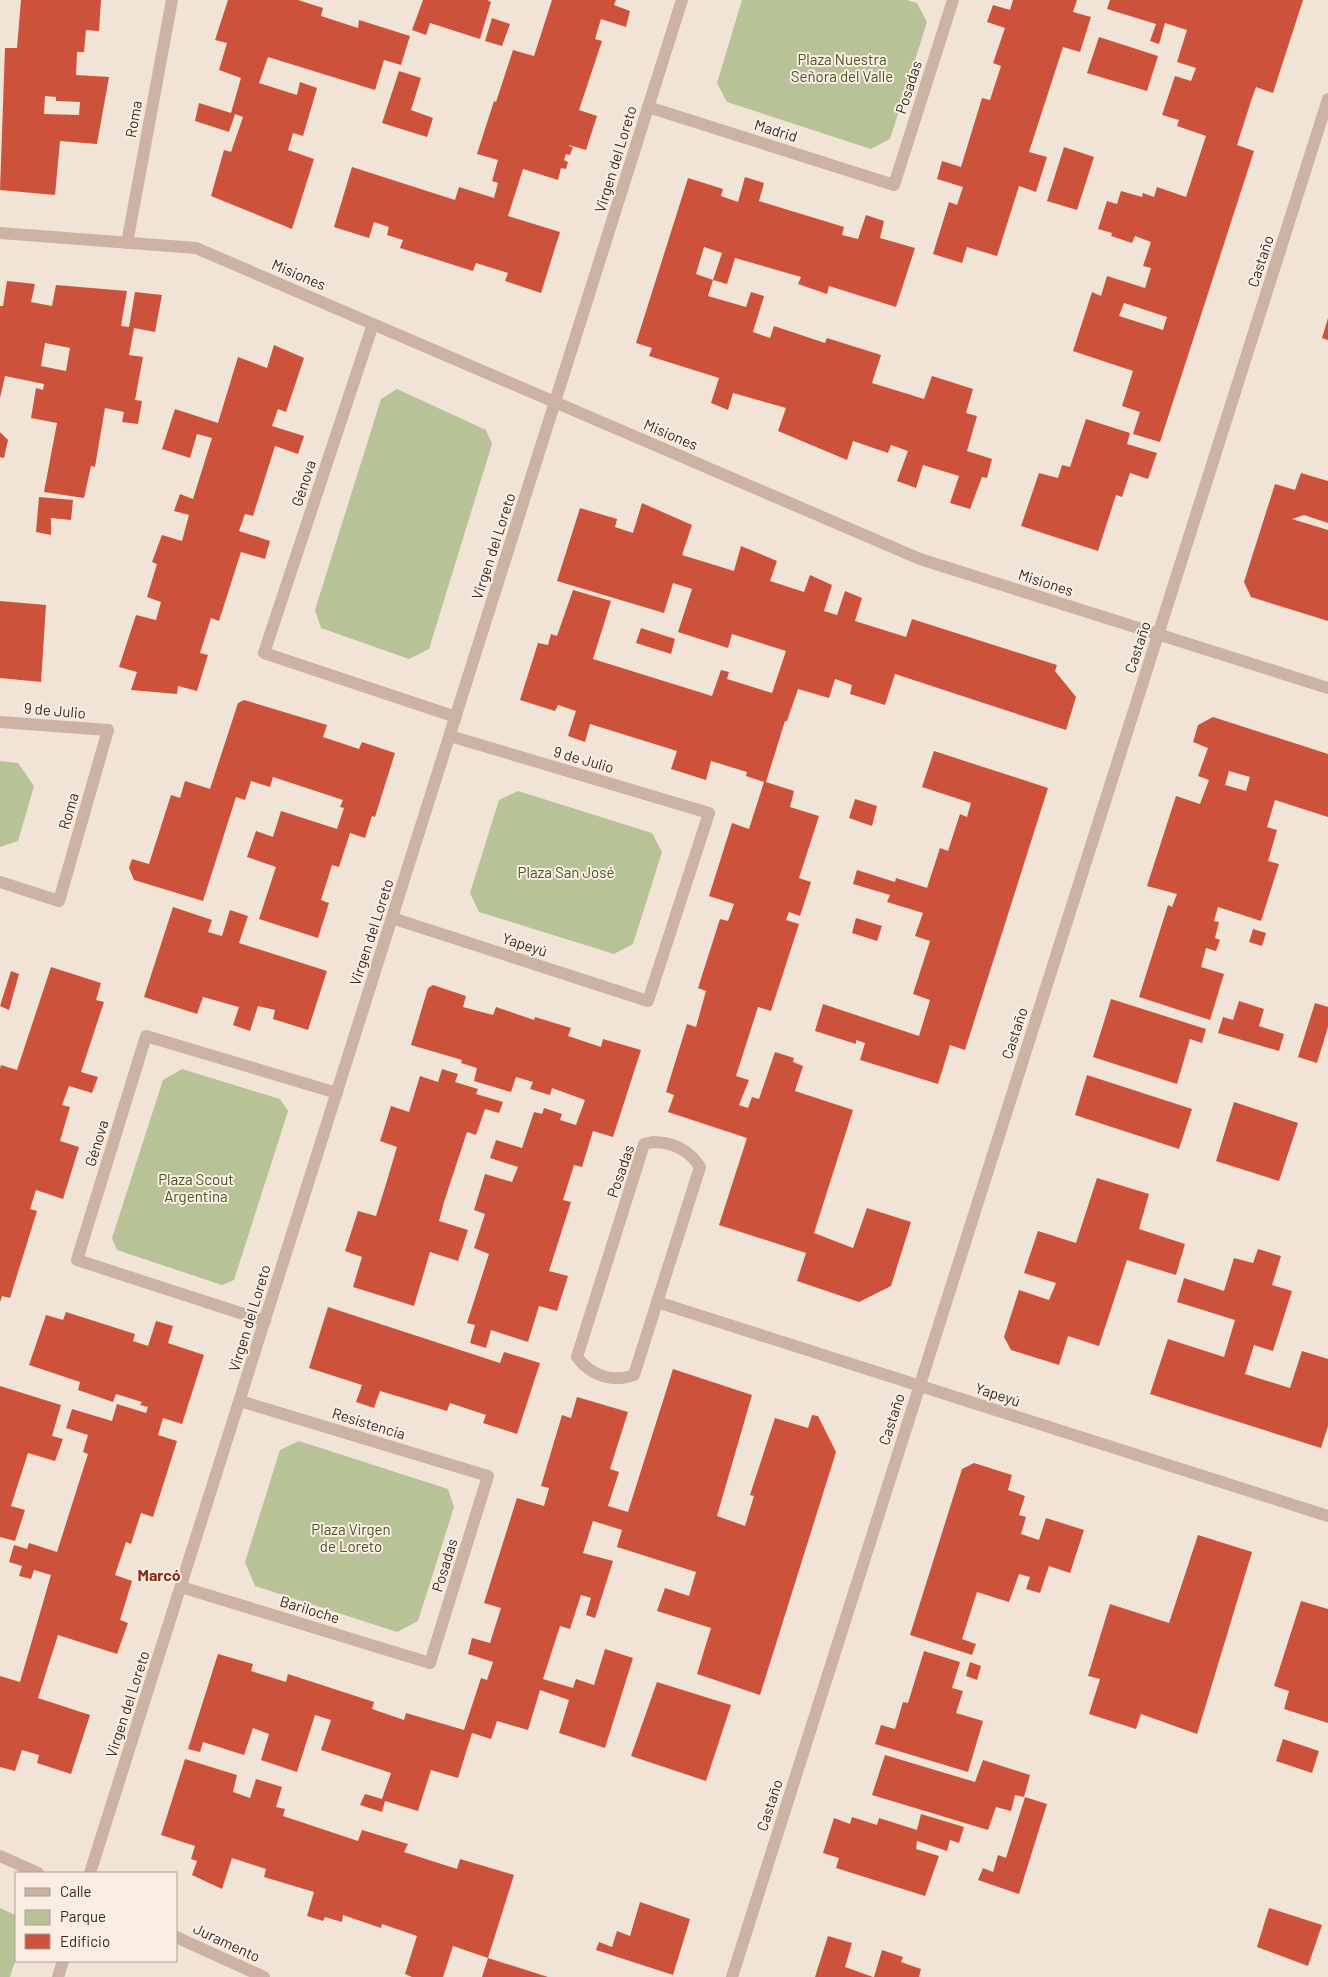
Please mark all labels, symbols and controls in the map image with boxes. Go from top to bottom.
park label: Plaza Nuestra Señora del Valle [791,50,893,85]
street label: Posadas [891,58,925,116]
street label: Roma [121,99,145,139]
street label: Virgen del Loreto [590,103,640,215]
street label: Madrid [752,115,800,145]
street label: Castaño [1243,233,1277,289]
street label: Misiones [269,255,329,293]
street label: Misiones [641,415,701,453]
street label: Génova [287,458,319,508]
street label: Virgen del Loreto [467,490,519,602]
street label: Misiones [1016,565,1076,599]
street label: Castaño [1120,619,1154,675]
street label: 9 de Julio [23,698,87,722]
street label: 9 de Julio [552,742,616,776]
street label: Roma [54,791,82,831]
park label: Plaza San José [518,863,614,881]
street label: Virgen del Loreto [345,876,397,988]
street label: Yapeyú [500,928,550,960]
street label: Castaño [997,1005,1031,1061]
street label: Génova [80,1118,112,1168]
street label: Posadas [603,1142,637,1200]
park label: Plaza Scout Argentina [158,1170,234,1205]
street label: Virgen del Loreto [224,1262,274,1374]
street label: Yapeyú [973,1378,1023,1410]
street label: Castaño [874,1391,908,1447]
street label: Resistencia [330,1403,408,1443]
park label: Plaza Virgen de Loreto [311,1520,391,1555]
street label: Posadas [427,1536,461,1594]
district label: Marcó [137,1565,181,1584]
street label: Bariloche [278,1591,342,1627]
street label: Virgen del Loreto [101,1648,153,1760]
street label: Castaño [752,1777,786,1833]
legend [15,1872,178,1962]
text: Calle [60,1882,92,1900]
text: Parque [60,1907,106,1925]
street label: Juramento [191,1919,263,1965]
text: Edificio [60,1932,110,1950]

